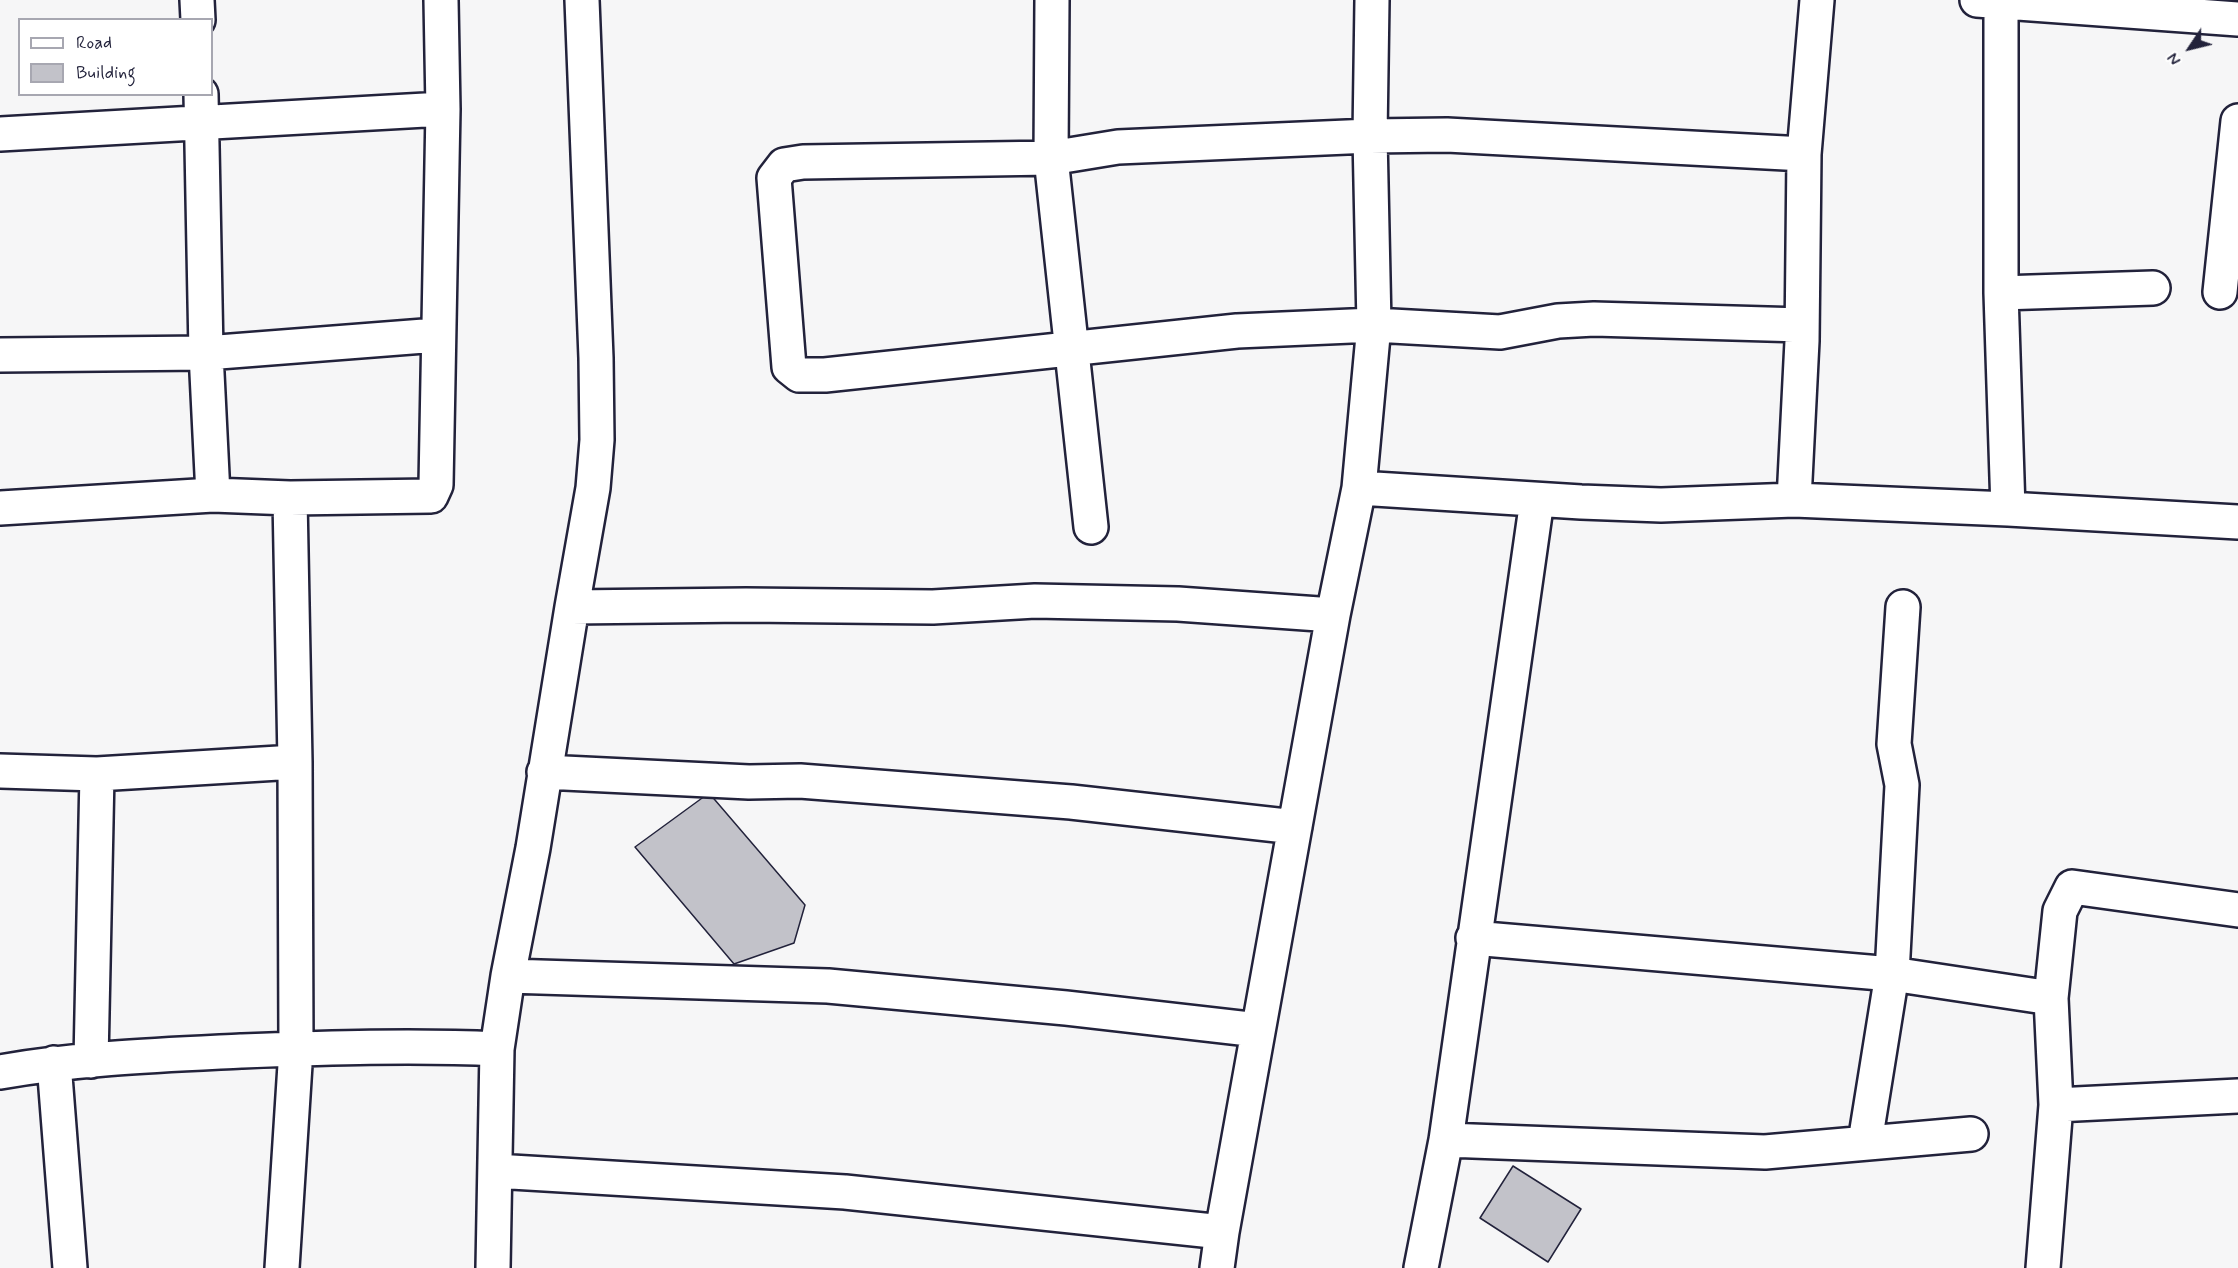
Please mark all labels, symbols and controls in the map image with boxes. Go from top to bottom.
legend [18,18,213,96]
north arrow [2160,18,2220,78]
text: Road [76,31,112,55]
text: N [2163,48,2187,69]
text: Building [76,61,136,85]

